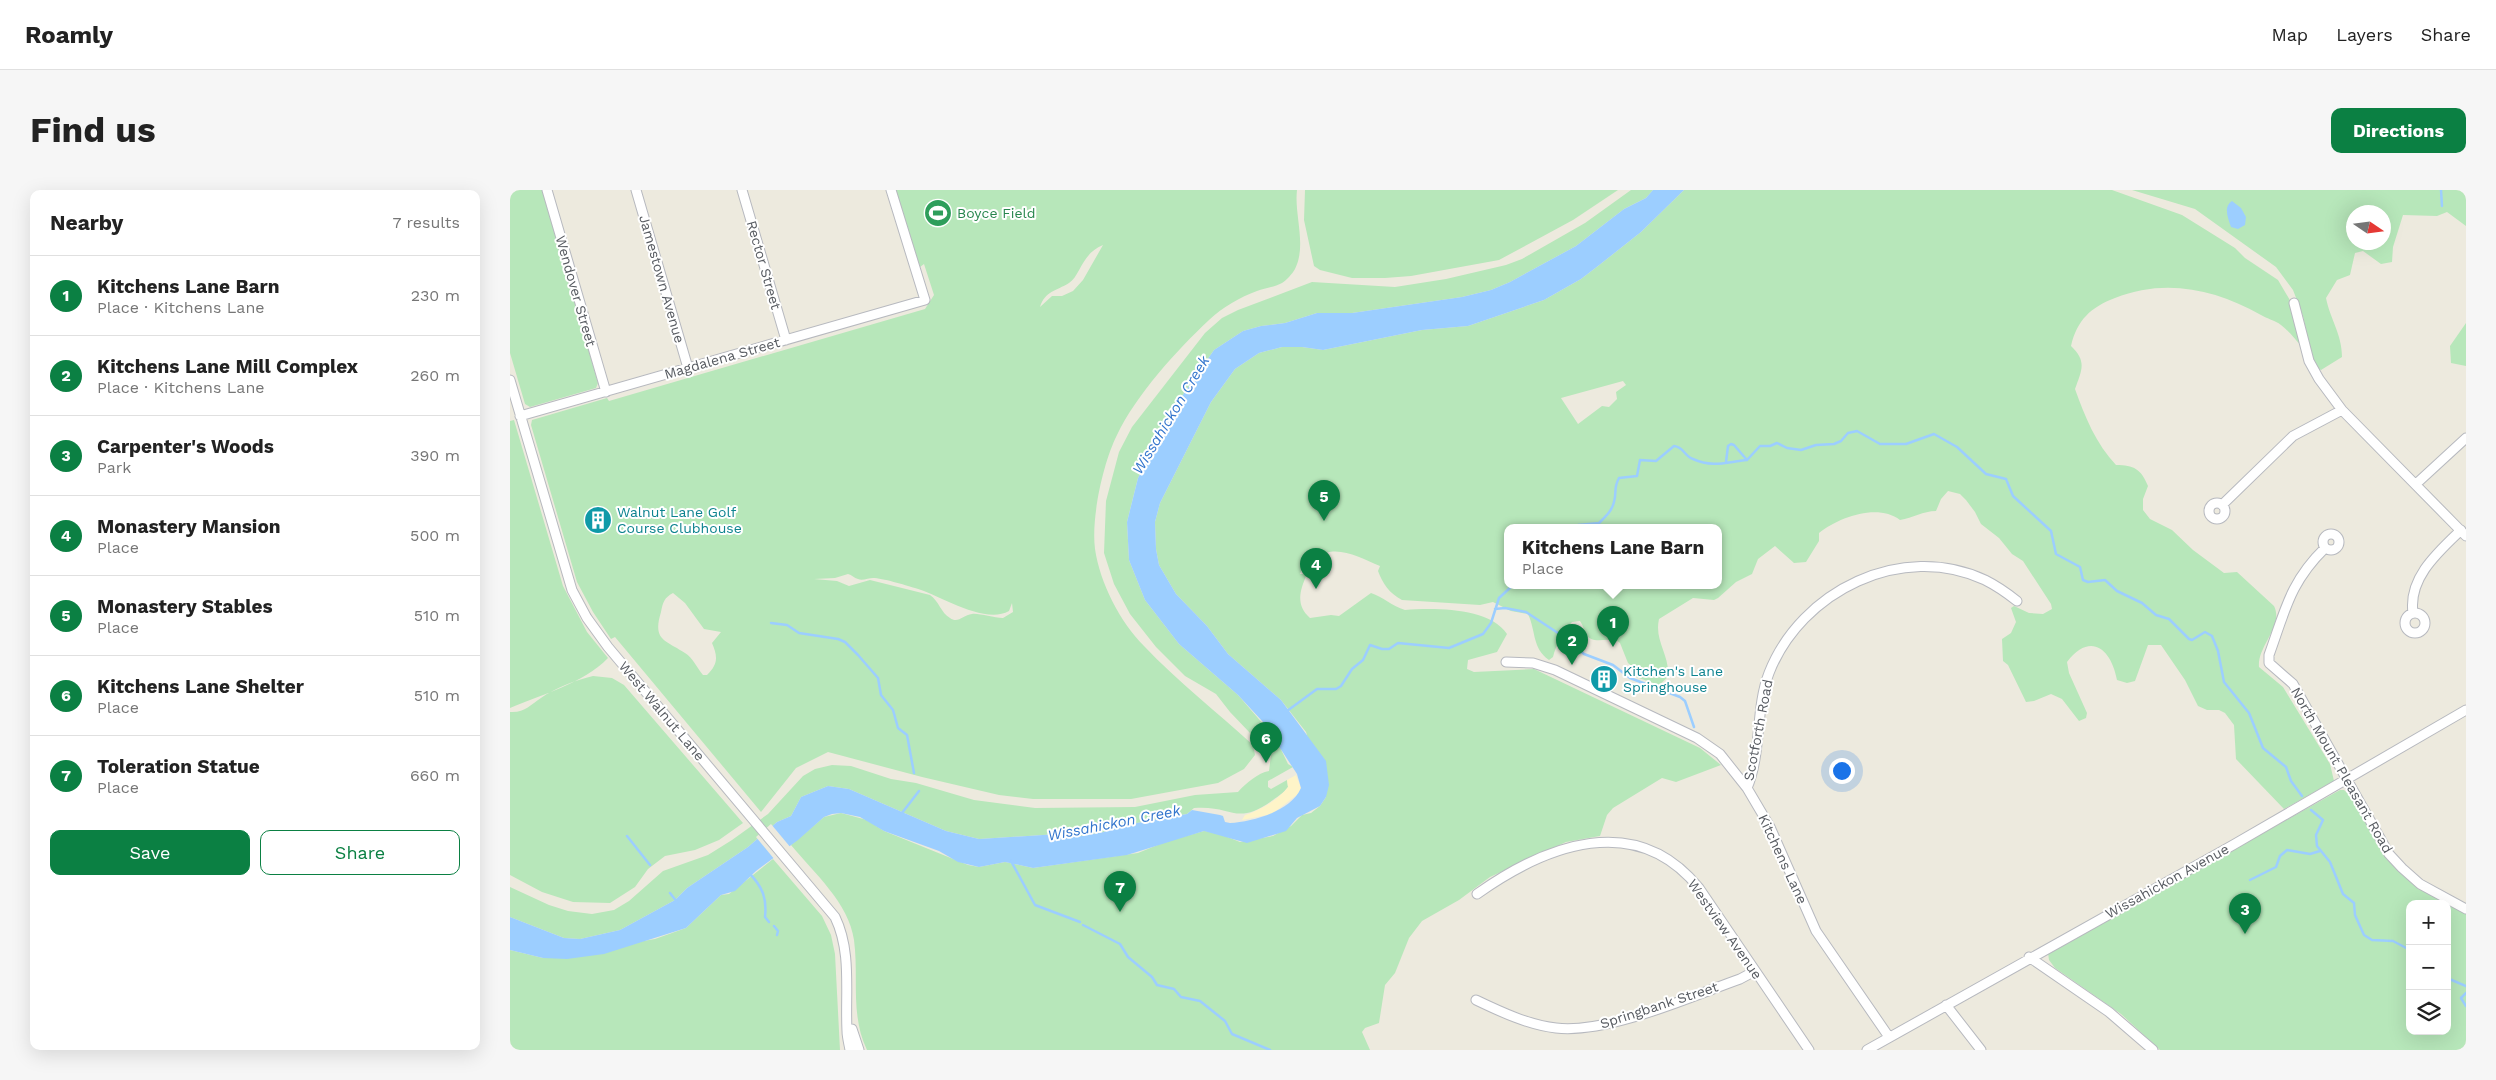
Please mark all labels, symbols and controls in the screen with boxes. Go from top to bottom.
text: Roamly [25,21,113,49]
text: Map [2271,24,2308,45]
text: Layers [2336,24,2393,45]
text: Share [2421,24,2471,45]
button: Directions [2331,108,2466,153]
text: Find us [30,109,156,151]
sports icon: Boyce Field [923,198,953,228]
place label: Boyce Field [957,205,1036,221]
north arrow [2346,205,2391,250]
text: Nearby [50,210,123,235]
text: 7 results [393,213,460,232]
street label: Jamestown Avenue [636,213,688,345]
street label: Rector Street [744,219,784,311]
street label: Wendover Street [553,234,600,348]
text: Kitchens Lane Barn [97,275,280,298]
text: 1 [63,286,69,305]
text: 230 m [411,286,460,305]
text: Place · Kitchens Lane [97,298,265,317]
street label: Magdalena Street [662,334,782,382]
water label: Wissahickon Creek [1128,352,1214,478]
text: Kitchens Lane Mill Complex [97,355,358,378]
text: 2 [61,366,71,385]
text: 260 m [410,366,460,385]
text: Place · Kitchens Lane [97,378,265,397]
text: Carpenter's Woods [97,435,274,458]
text: 3 [61,446,71,465]
text: 390 m [410,446,460,465]
text: Park [97,458,131,477]
pin: 5 [1308,480,1340,521]
place label: Walnut Lane Golf Course Clubhouse [617,504,742,536]
building icon: Walnut Lane Golf Course Clubhouse [583,505,613,535]
text: Monastery Mansion [97,515,281,538]
popup [1504,524,1722,589]
text: 4 [61,526,71,545]
text: 500 m [410,526,460,545]
text: Kitchens Lane Barn [1522,536,1704,559]
text: Place [97,538,139,557]
pin: 4 [1300,548,1332,589]
text: Place [1522,559,1564,578]
text: Monastery Stables [97,595,273,618]
text: 5 [61,606,71,625]
text: 510 m [414,606,460,625]
pin: 1 [1597,606,1629,647]
text: Place [97,618,139,637]
pin: 2 [1556,624,1588,665]
street label: West Walnut Lane [616,658,708,764]
place label: Kitchen's Lane Springhouse [1623,663,1723,695]
building icon: Kitchen's Lane Springhouse [1589,664,1619,694]
text: Kitchens Lane Shelter [97,675,304,698]
street label: Scotforth Road [1740,678,1776,782]
street label: North Mount Pleasant Road [2288,684,2396,856]
text: 6 [61,686,71,705]
text: 510 m [414,686,460,705]
text: Place [97,698,139,717]
pin: 6 [1250,722,1282,763]
text: Toleration Statue [97,755,260,778]
your location [1829,758,1855,784]
text: 7 [61,766,71,785]
text: 660 m [410,766,460,785]
text: Place [97,778,139,797]
water label: Wissahickon Creek [1046,801,1183,845]
street label: Kitchens Lane [1755,812,1811,906]
button: Save [50,830,250,875]
button: Share [260,830,460,875]
street label: Wissahickon Avenue [2103,840,2231,922]
pin: 7 [1104,871,1136,912]
street label: Westview Avenue [1685,876,1765,982]
pin: 3 [2229,893,2261,934]
map controls [2406,900,2451,1035]
button: + [2406,900,2451,945]
button: − [2406,945,2451,990]
street label: Springbank Street [1598,978,1720,1032]
button: layers [2406,990,2451,1035]

